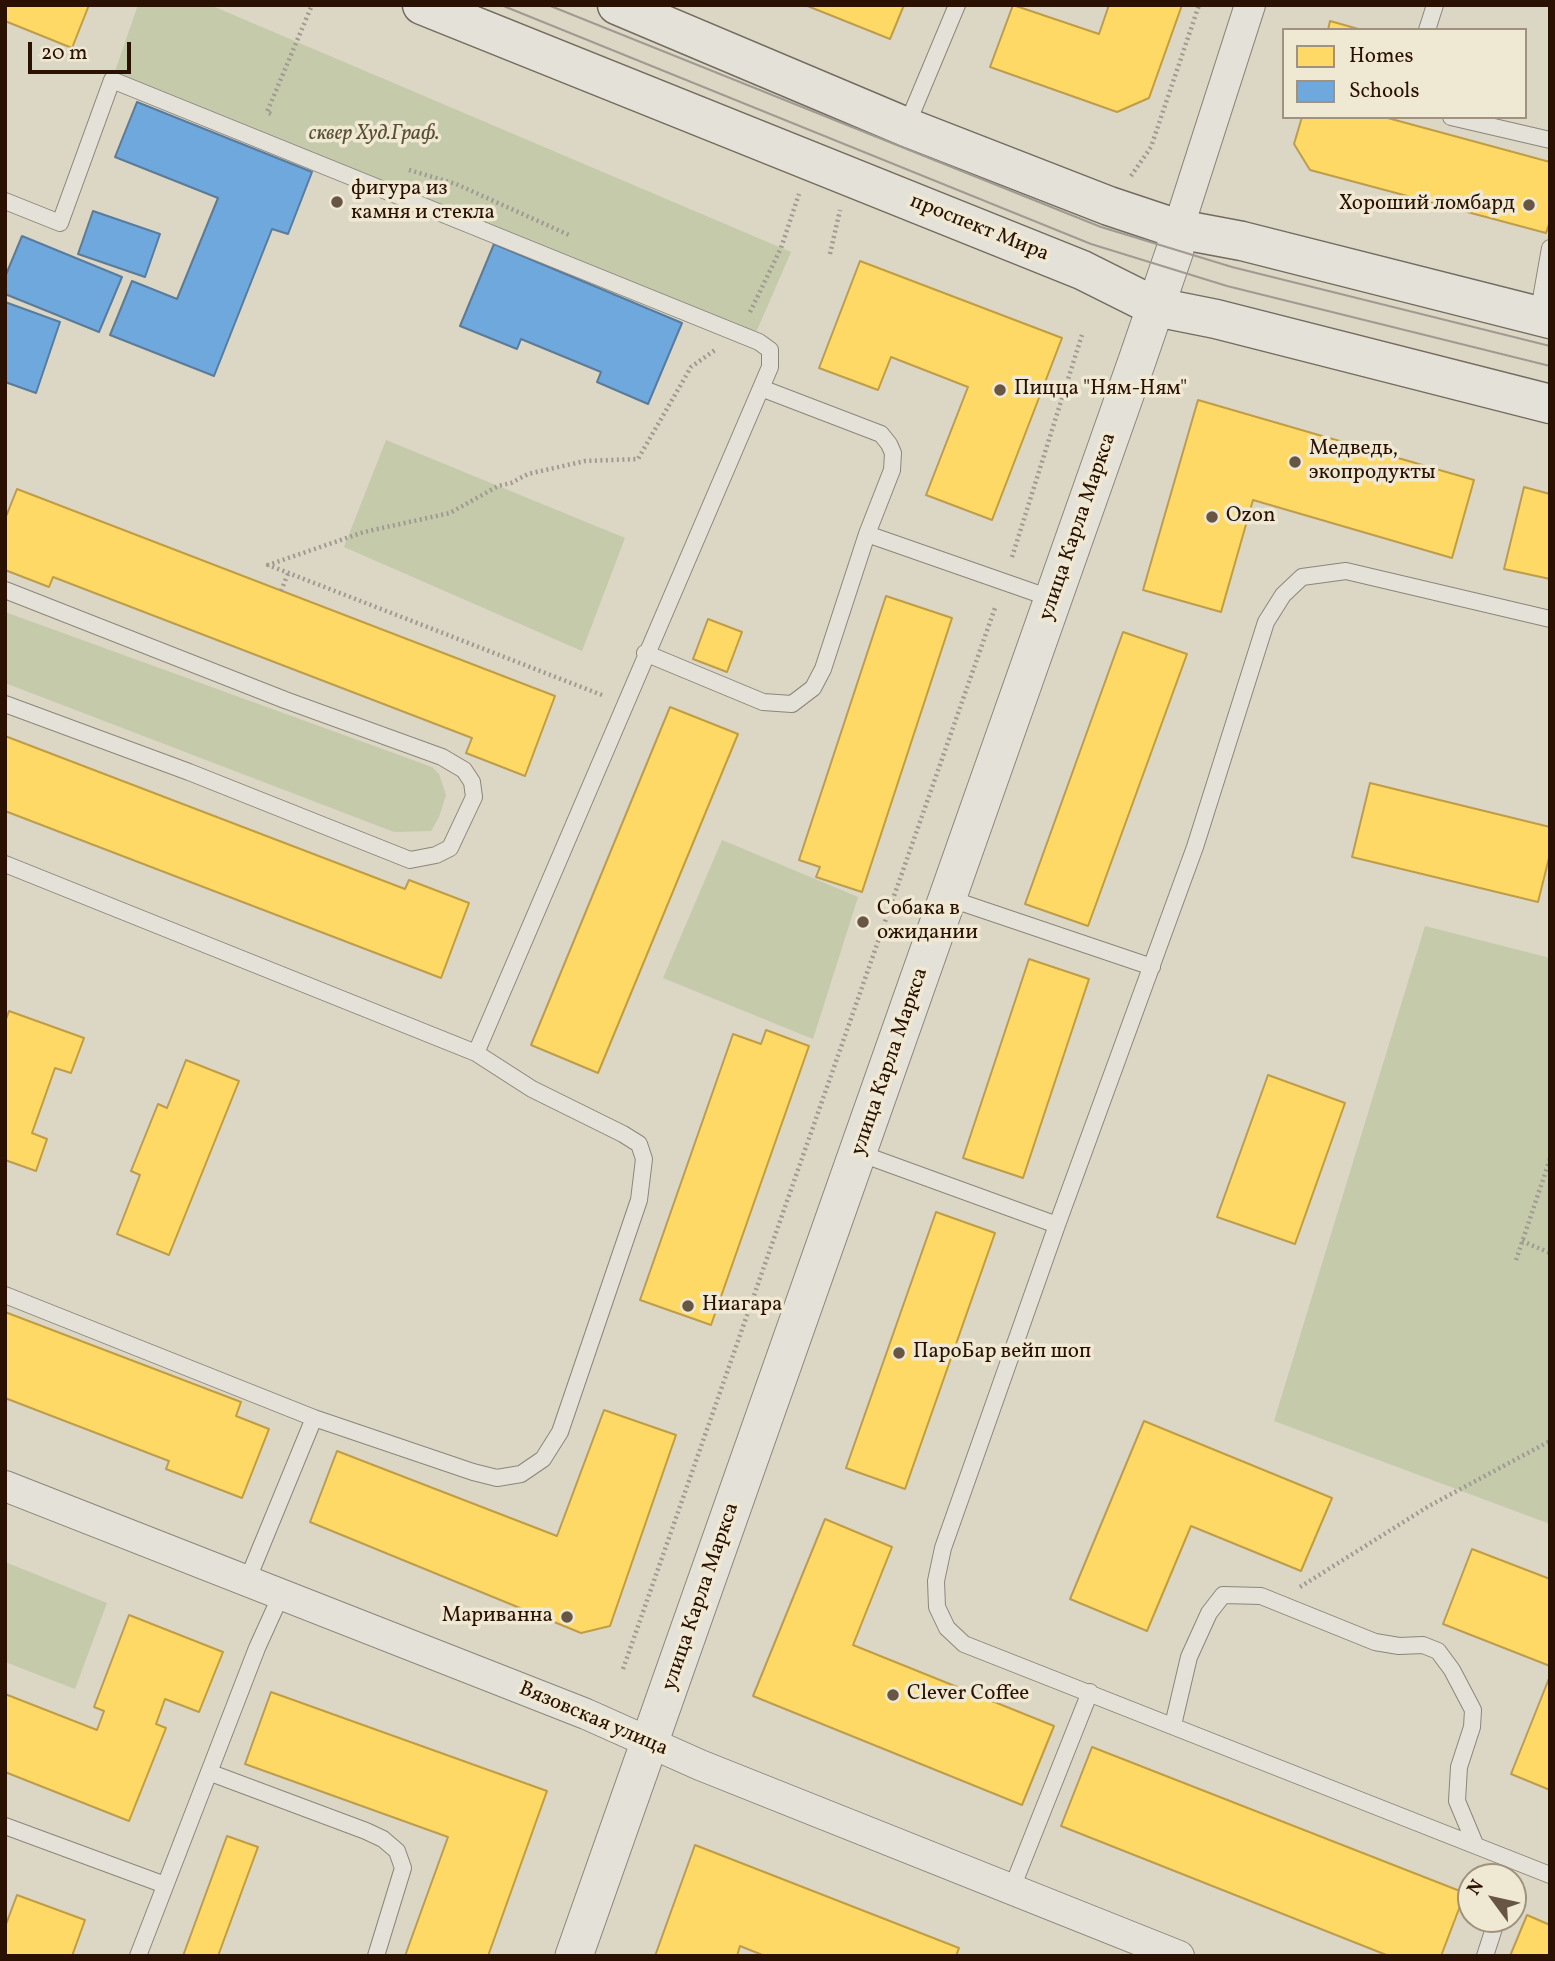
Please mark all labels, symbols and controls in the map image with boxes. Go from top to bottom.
scale bar [32,28,135,72]
legend [1282,28,1527,119]
text: 20 m [41,39,87,68]
text: Homes [1349,42,1414,71]
text: Schools [1349,77,1419,106]
park label: сквер Худ.Граф. [309,122,439,148]
place label: фигура из камня и стекла [351,177,495,227]
street label: проспект Мира [906,190,1052,268]
place label: Хороший ломбард [1339,192,1515,218]
marker: фигура из камня и стекла [329,194,345,210]
marker: Хороший ломбард [1521,197,1537,213]
place label: Пицца "Ням-Ням" [1014,377,1187,403]
marker: Пицца "Ням-Ням" [992,382,1008,398]
street label: улица Карла Маркса [1035,430,1123,624]
place label: Медведь, экопродукты [1309,437,1436,487]
marker: Медведь, экопродукты [1287,454,1303,470]
place label: Ozon [1226,504,1276,530]
marker: Ozon [1204,509,1220,525]
place label: Собака в ожидании [877,897,978,947]
marker: Собака в ожидании [855,914,871,930]
street label: улица Карла Маркса [847,965,935,1159]
place label: Ниагара [702,1293,783,1319]
marker: Ниагара [680,1298,696,1314]
place label: ПароБар вейп шоп [913,1340,1091,1366]
marker: ПароБар вейп шоп [891,1345,907,1361]
street label: улица Карла Маркса [658,1500,746,1694]
place label: Мариванна [442,1604,553,1630]
marker: Мариванна [559,1609,575,1625]
street label: Вязовская улица [515,1677,671,1763]
place label: Clever Coffee [907,1682,1029,1708]
marker: Clever Coffee [885,1687,901,1703]
north arrow [1457,1863,1527,1933]
text: N [1461,1875,1491,1901]

